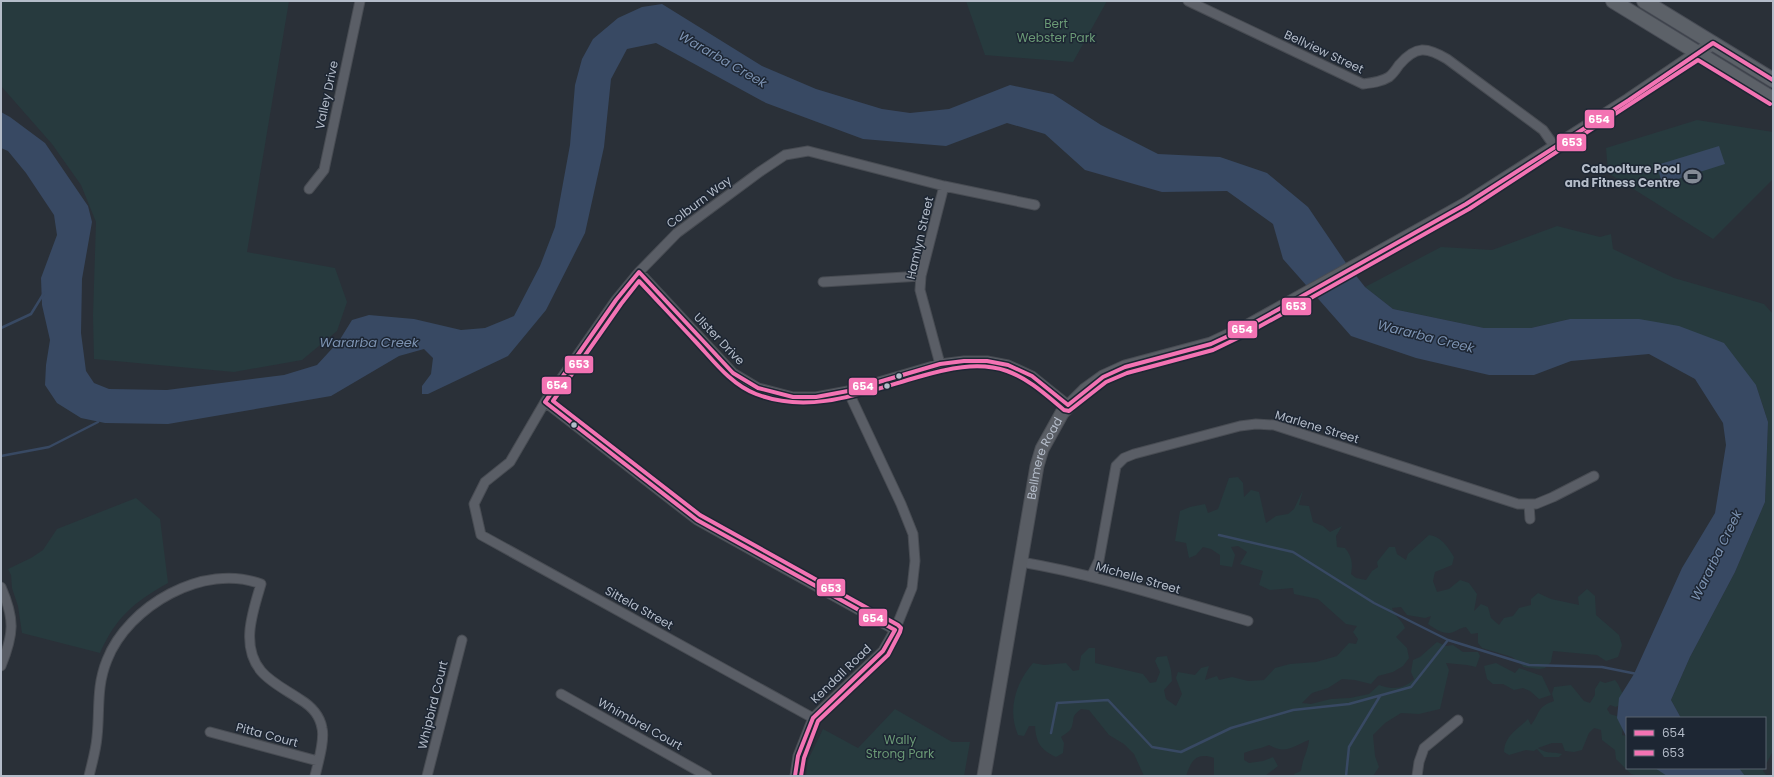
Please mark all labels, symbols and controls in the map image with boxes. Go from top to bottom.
park label: Bert Webster Park [1017,15,1096,46]
water label: Wararba Creek [675,26,772,93]
street label: Bellview Street [1282,26,1367,77]
street label: Valley Drive [311,59,342,131]
line badge: 654 [1584,109,1615,129]
text: 654 [1588,111,1610,127]
line badge: 653 [1556,133,1587,152]
text: 653 [1562,134,1583,150]
place label: Caboolture Pool and Fitness Centre [1565,160,1681,191]
sports icon: Caboolture Pool and Fitness Centre [1683,166,1703,186]
street label: Colburn Way [663,171,735,232]
street label: Hamlyn Street [902,195,937,281]
line badge: 653 [1281,297,1312,316]
text: 653 [1286,298,1307,314]
street label: Ulster Drive [690,309,749,369]
water label: Wararba Creek [1375,315,1478,358]
line badge: 654 [1227,320,1258,339]
text: 654 [1231,321,1253,337]
water label: Wararba Creek [319,333,420,352]
line badge: 653 [564,355,594,374]
text: 653 [569,356,590,372]
unlabelled marker [894,371,904,381]
line badge: 654 [541,376,572,395]
text: 654 [546,377,568,393]
line badge: 654 [848,377,878,396]
text: 654 [852,378,874,394]
unlabelled marker [882,381,892,391]
street label: Marlene Street [1273,406,1361,447]
street label: Bellmere Road [1022,414,1066,501]
unlabelled marker [569,420,579,430]
water label: Wararba Creek [1686,505,1747,604]
street label: Michelle Street [1094,557,1182,598]
line badge: 653 [816,578,846,597]
text: 653 [821,580,842,596]
street label: Sittela Street [602,582,676,633]
line badge: 654 [858,608,888,627]
text: 654 [862,610,884,626]
street label: Kendall Road [806,640,875,707]
street label: Whipbird Court [413,659,452,751]
street label: Whimbrel Court [595,693,686,754]
legend [1626,717,1766,769]
street label: Pitta Court [234,718,300,751]
text: 654 [1662,724,1685,741]
park label: Wally Strong Park [866,731,935,762]
text: 653 [1662,744,1684,761]

